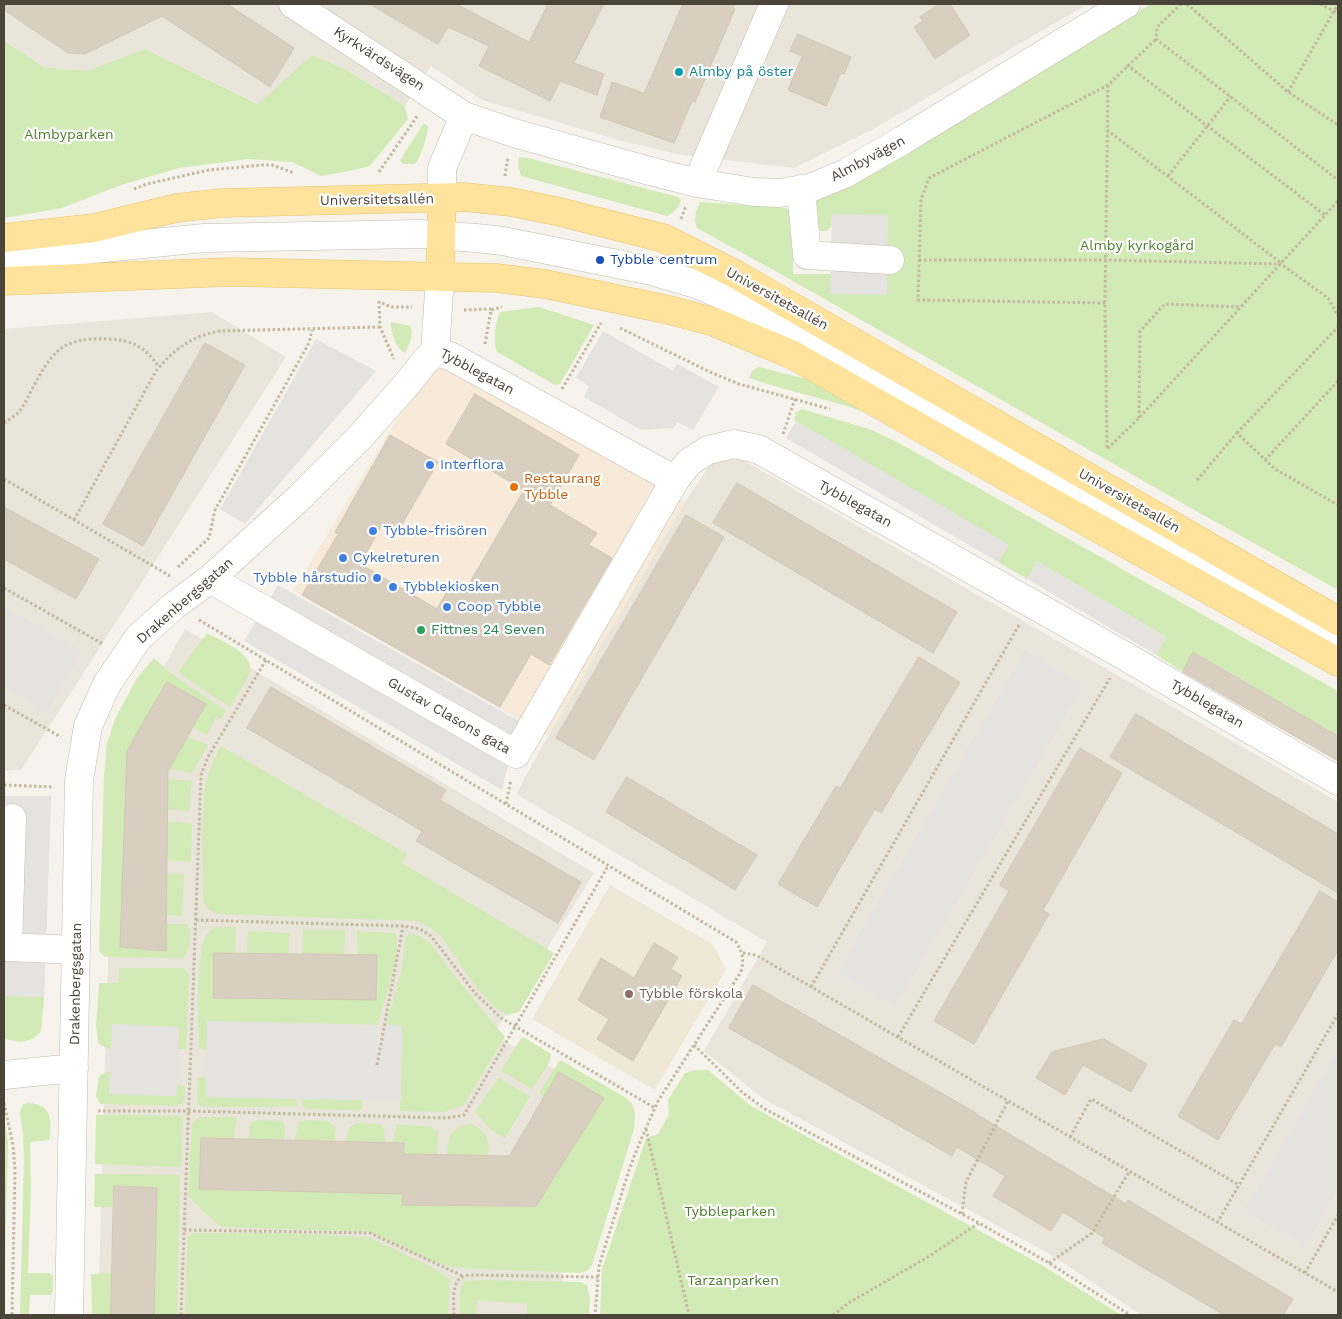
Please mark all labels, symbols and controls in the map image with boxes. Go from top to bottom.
street label: Kyrkvärdsvägen [330,23,428,95]
place label: Almby på öster [689,64,793,80]
marker: Almby på öster [673,66,685,78]
park label: Almbyparken [24,127,114,143]
street label: Almbyvägen [828,132,908,186]
street label: Universitetsallén [320,191,434,209]
park label: Almby kyrkogård [1080,238,1194,254]
place label: Tybble centrum [610,252,717,268]
marker: Tybble centrum [594,254,606,266]
street label: Universitetsallén [723,264,831,334]
street label: Tybblegatan [437,345,517,399]
place label: Interflora [440,457,504,473]
marker: Interflora [424,459,436,471]
street label: Universitetsallén [1075,465,1183,537]
place label: Restaurang Tybble [524,471,601,504]
street label: Tybblegatan [815,477,895,531]
marker: Restaurang Tybble [508,481,520,493]
place label: Tybble-frisören [383,523,487,539]
marker: Tybble-frisören [367,525,379,537]
place label: Cykelreturen [353,550,440,566]
marker: Cykelreturen [337,552,349,564]
street label: Drakenbergsgatan [133,554,237,648]
place label: Tybble hårstudio [253,570,367,586]
marker: Tybble hårstudio [371,572,383,584]
place label: Tybblekiosken [403,579,499,595]
marker: Tybblekiosken [387,581,399,593]
place label: Coop Tybble [457,599,541,615]
marker: Coop Tybble [441,601,453,613]
place label: Fittnes 24 Seven [431,622,545,638]
marker: Fittnes 24 Seven [415,624,427,636]
street label: Gustav Clasons gata [385,674,513,758]
street label: Tybblegatan [1167,676,1247,732]
street label: Drakenbergsgatan [67,923,85,1045]
place label: Tybble förskola [639,986,743,1002]
marker: Tybble förskola [623,988,635,1000]
park label: Tybbleparken [684,1204,776,1220]
park label: Tarzanparken [687,1273,779,1289]

